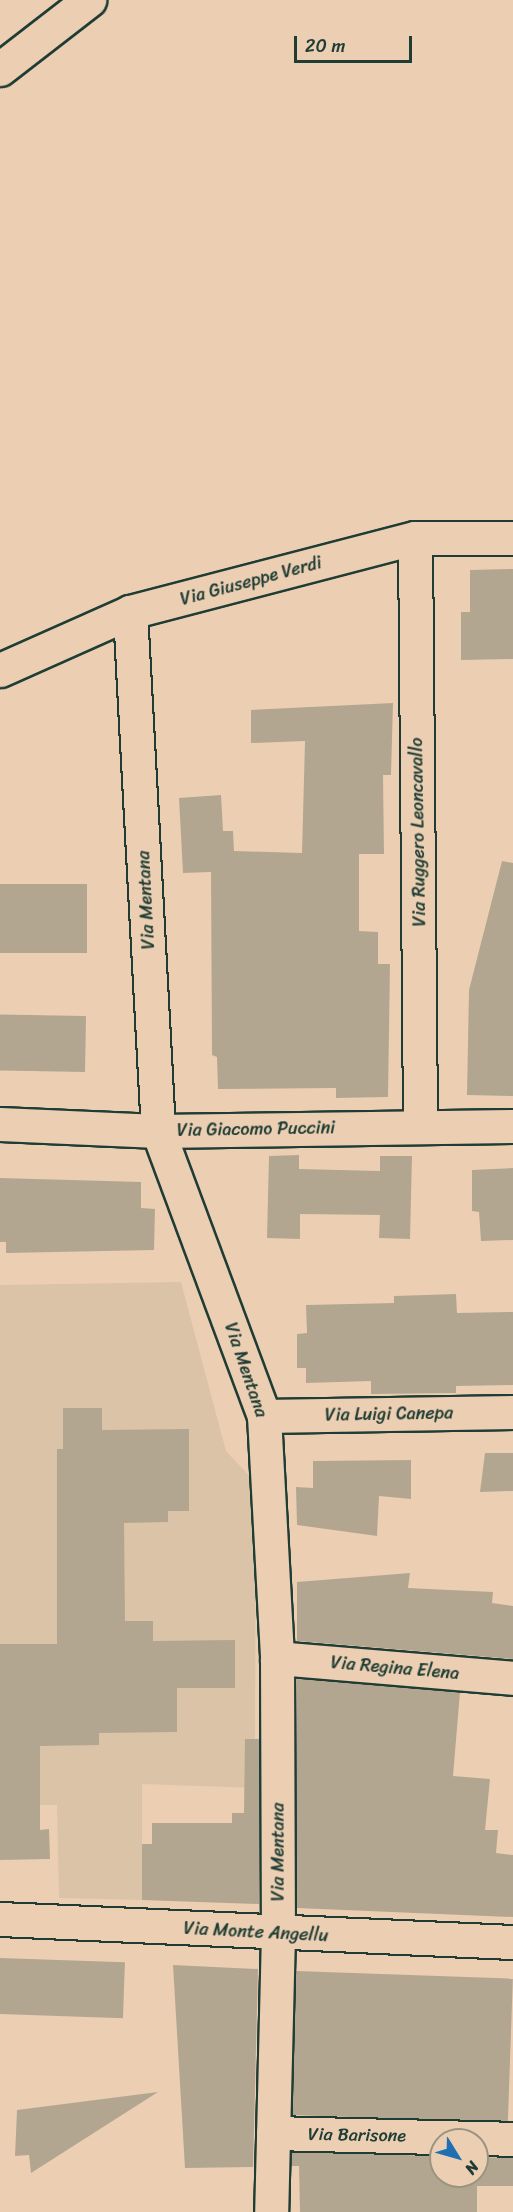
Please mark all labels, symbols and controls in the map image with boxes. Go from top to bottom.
scale bar [297,24,416,62]
text: 20 m [305,30,345,62]
street label: Via Giuseppe Verdi [178,552,324,610]
street label: Via Ruggero Leoncavallo [406,737,430,927]
street label: Via Mentana [133,850,159,950]
street label: Via Giacomo Puccini [177,1117,335,1141]
street label: Via Mentana [220,1320,272,1420]
street label: Via Luigi Canepa [324,1402,454,1426]
street label: Via Regina Elena [329,1652,461,1684]
street label: Via Mentana [267,1803,289,1901]
street label: Via Monte Angellu [183,1917,329,1947]
street label: Via Barisone [308,2123,406,2147]
north arrow [429,2128,489,2188]
text: N [457,2155,487,2181]

